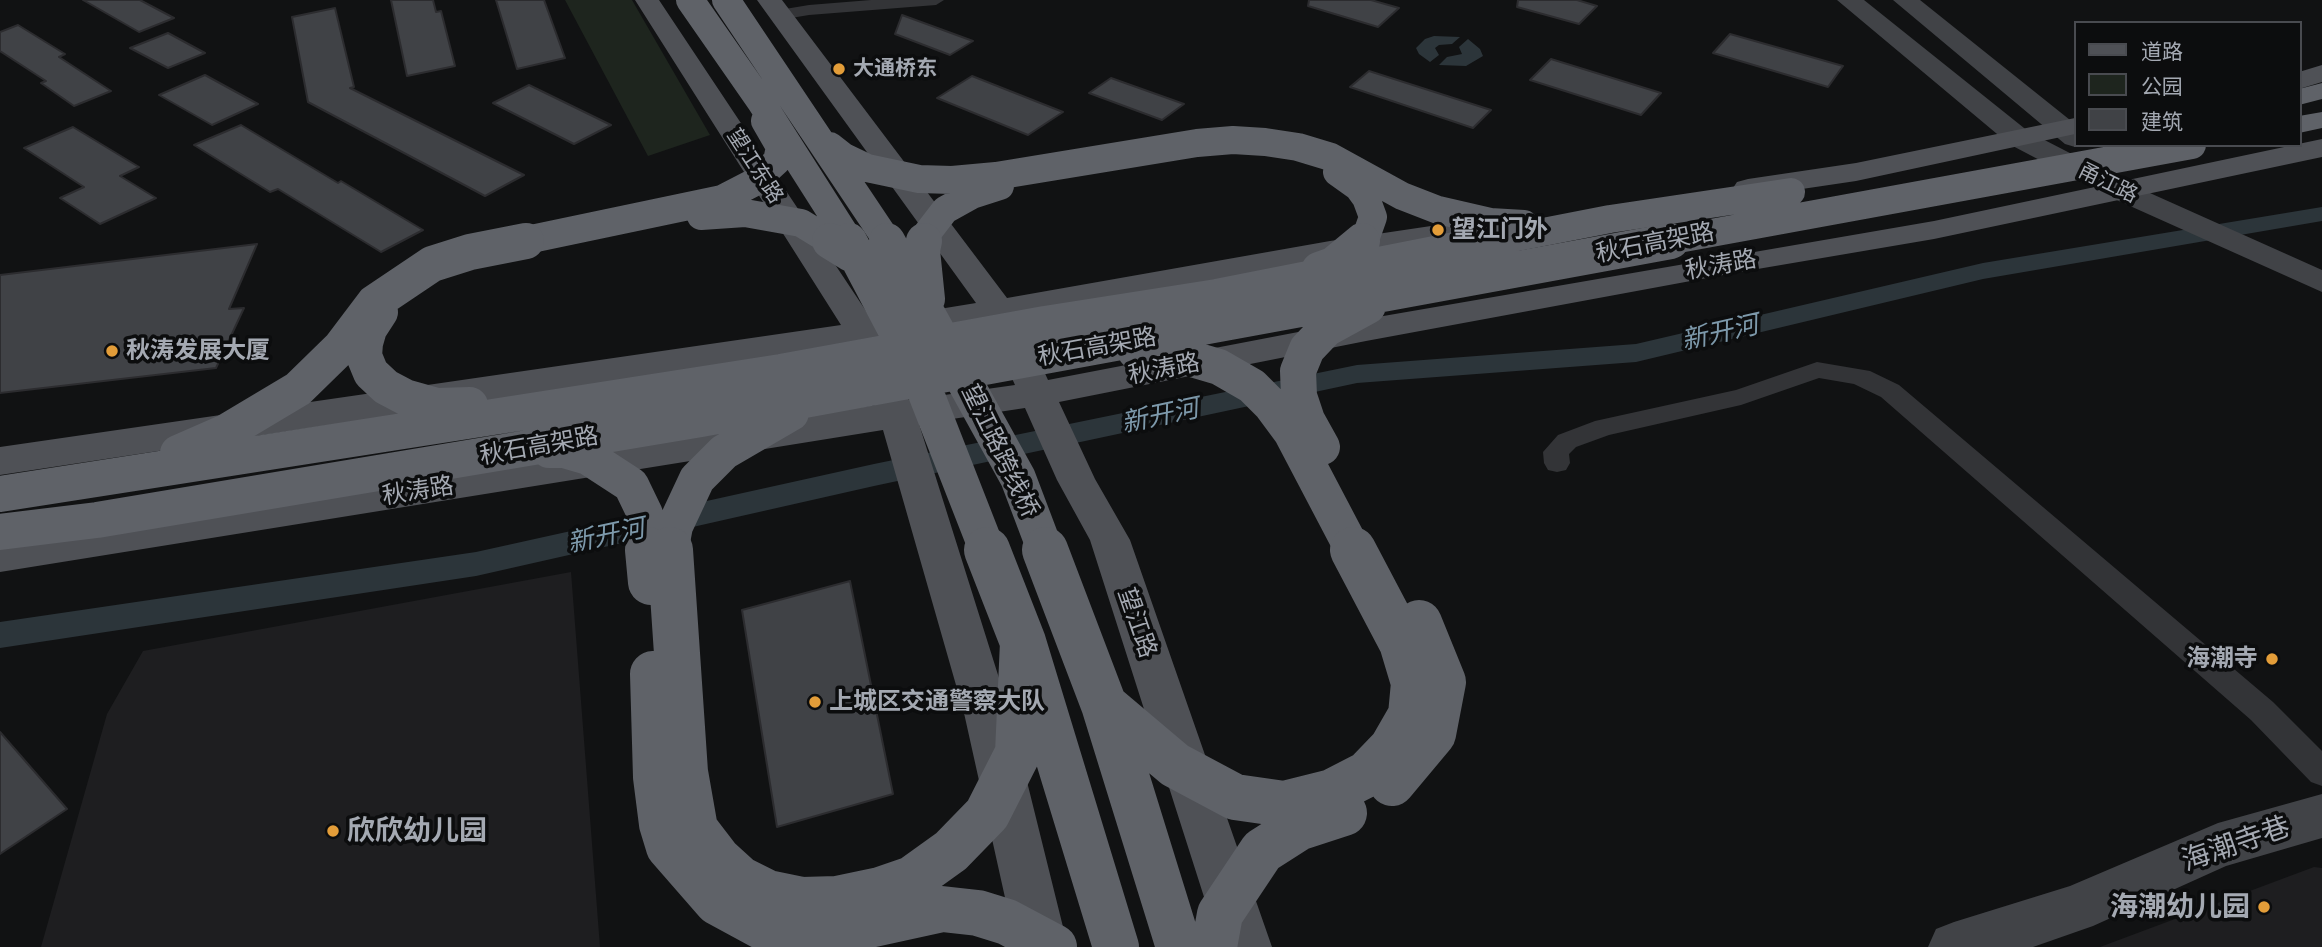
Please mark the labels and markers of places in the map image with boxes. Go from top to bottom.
place label: 大通桥东 [853,56,937,82]
marker: 大通桥东 [831,61,847,77]
place label: 望江门外 [1452,216,1548,244]
marker: 望江门外 [1430,222,1446,238]
place label: 秋涛发展大厦 [126,337,270,365]
marker: 秋涛发展大厦 [104,343,120,359]
place label: 海潮寺 [2186,645,2258,673]
marker: 海潮寺 [2264,651,2280,667]
place label: 上城区交通警察大队 [829,688,1045,716]
marker: 上城区交通警察大队 [807,694,823,710]
place label: 欣欣幼儿园 [347,814,487,848]
marker: 欣欣幼儿园 [325,823,341,839]
place label: 海潮幼儿园 [2110,890,2250,924]
marker: 海潮幼儿园 [2256,899,2272,915]

